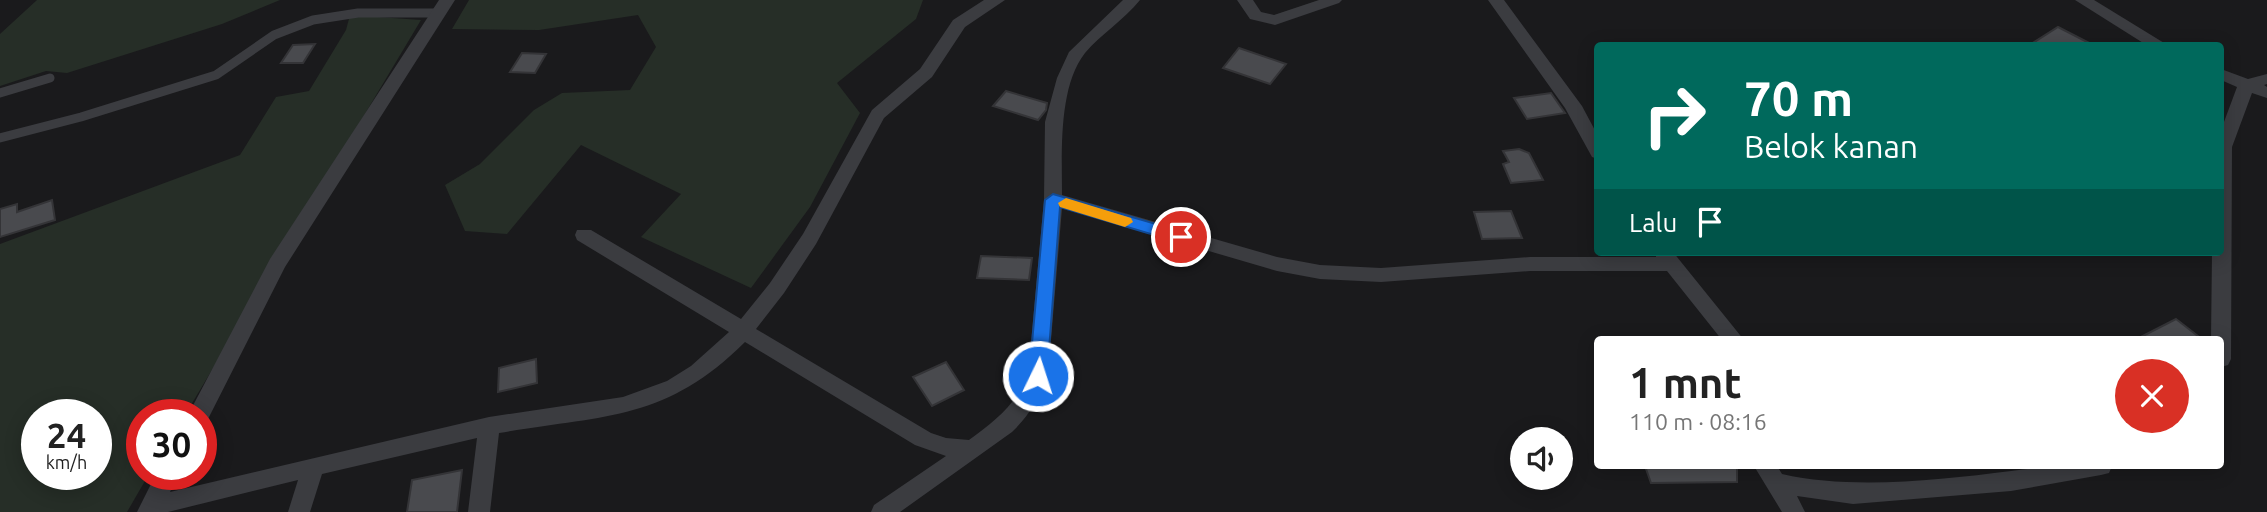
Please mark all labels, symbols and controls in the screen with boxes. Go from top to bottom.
icon: right [1629,70,1720,161]
text: 70 m [1744,70,1853,125]
text: Belok kanan [1744,128,1918,164]
icon: arrive [1691,203,1729,241]
pin [1151,207,1211,267]
text: Lalu [1629,208,1677,237]
icon: arrive [1162,218,1200,256]
position arrow [1001,339,1075,413]
text: 1 mnt [1629,359,1742,406]
button: close [2115,359,2189,433]
speed limit sign: 30 [126,399,217,490]
text: 110 m · 08:16 [1629,409,1767,434]
text: 24 [47,415,86,455]
map controls [1510,427,1573,490]
button: sound [1510,427,1573,490]
text: km/h [46,452,87,472]

